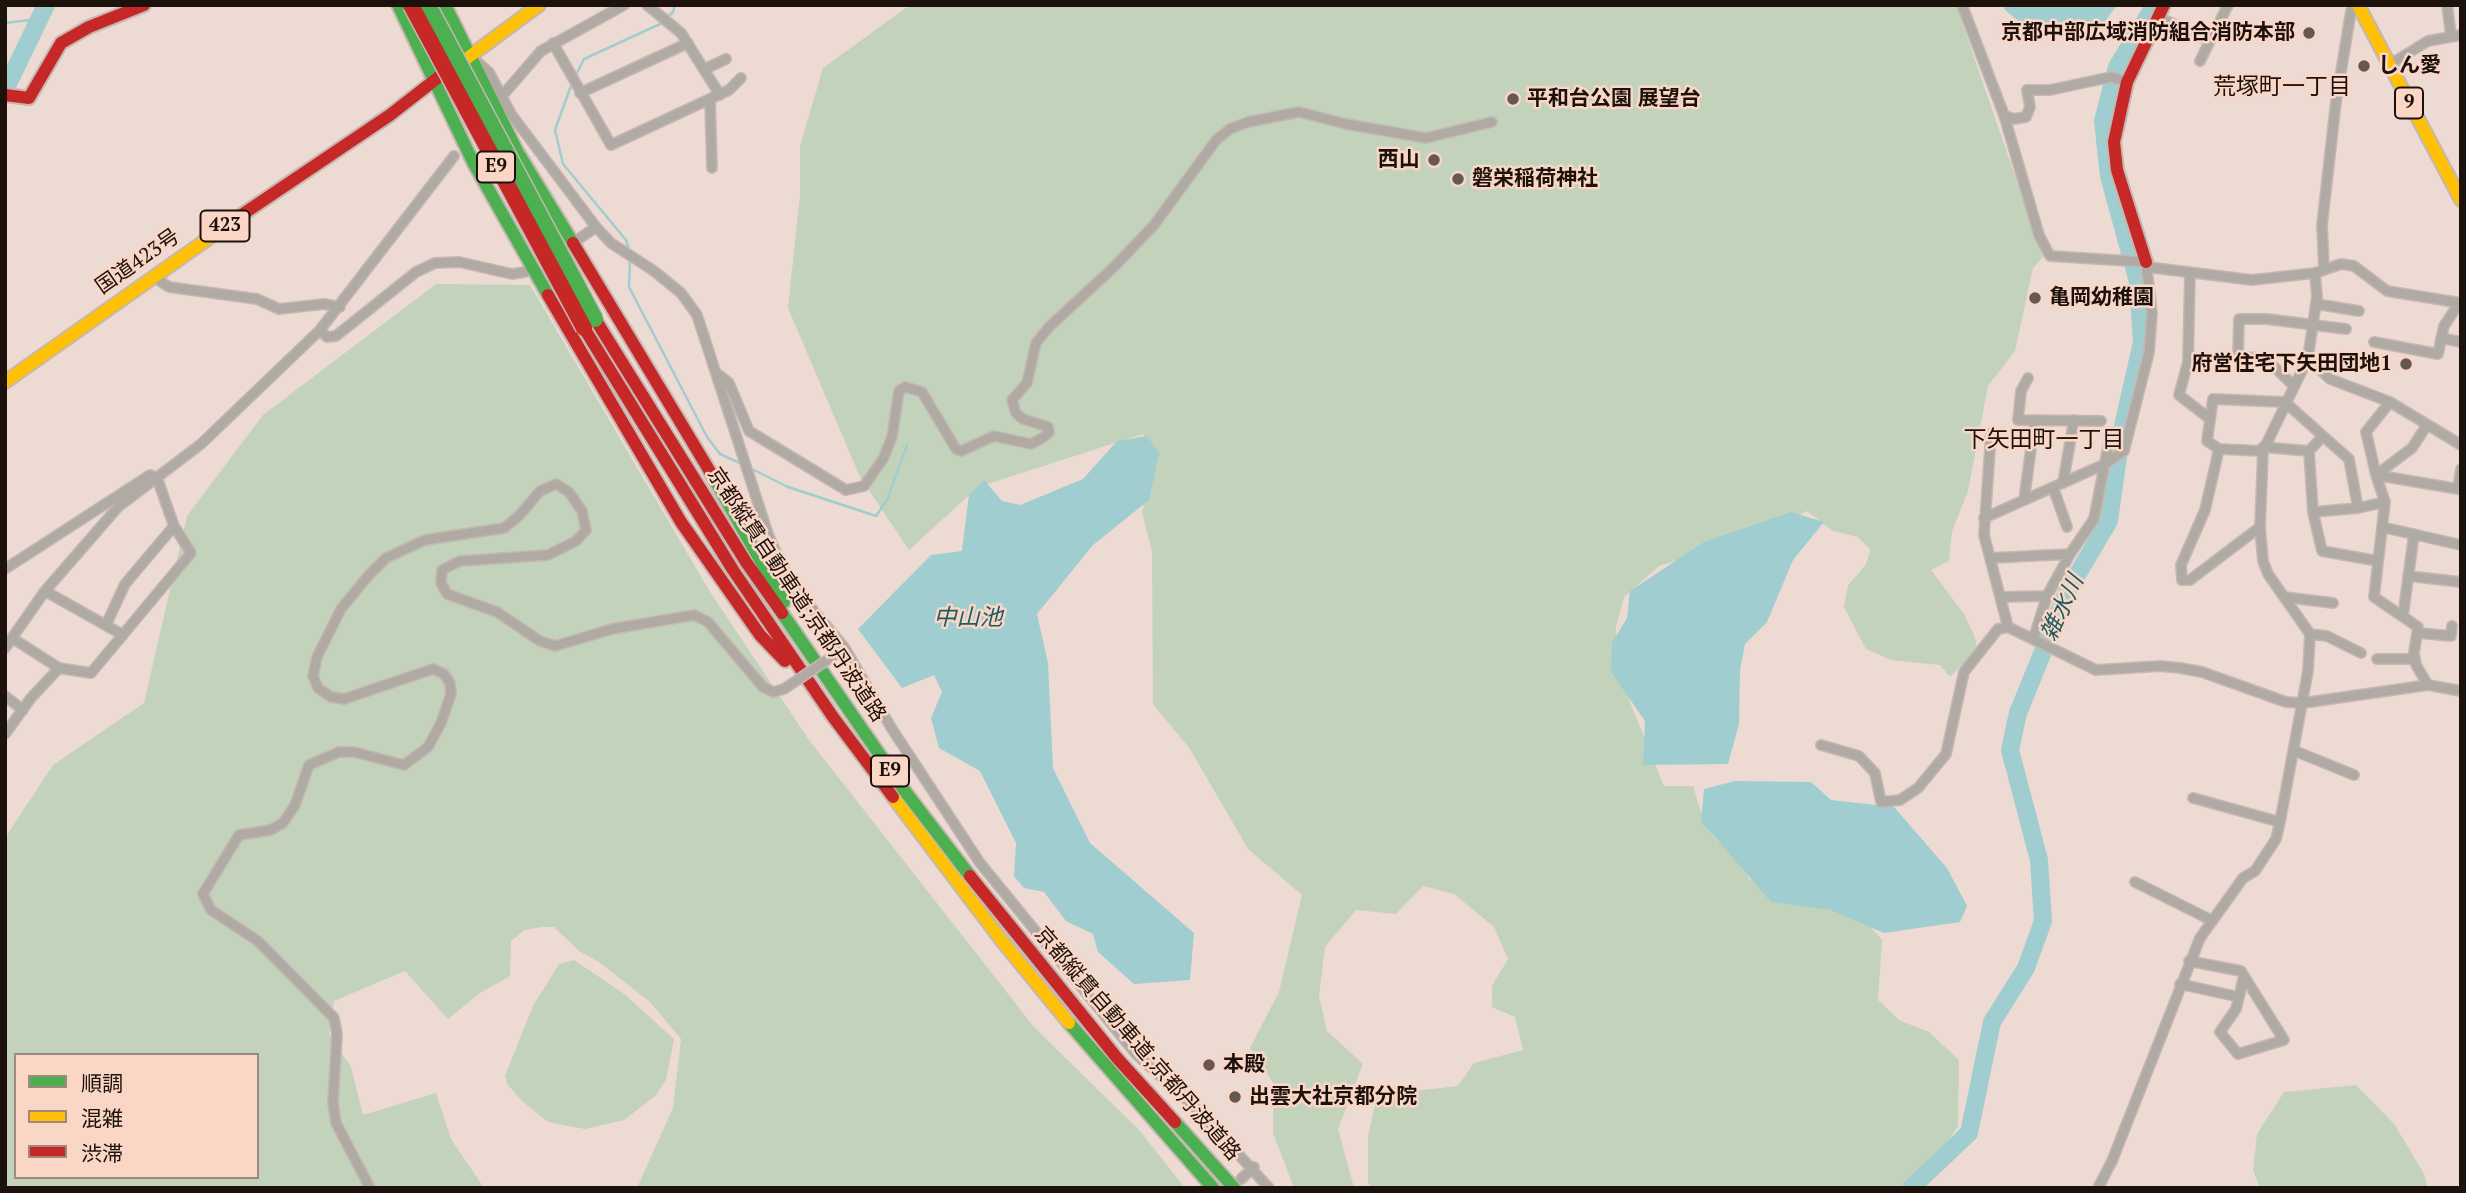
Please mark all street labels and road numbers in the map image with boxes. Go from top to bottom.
road number: 9 [2395,88,2423,118]
road number: E9 [477,152,515,182]
road number: 423 [201,210,250,242]
street label: 国道423号 [91,224,185,300]
street label: 京都縦貫自動車道;京都丹波道路 [701,463,891,727]
road number: E9 [871,756,909,786]
street label: 京都縦貫自動車道;京都丹波道路 [1029,922,1245,1166]

